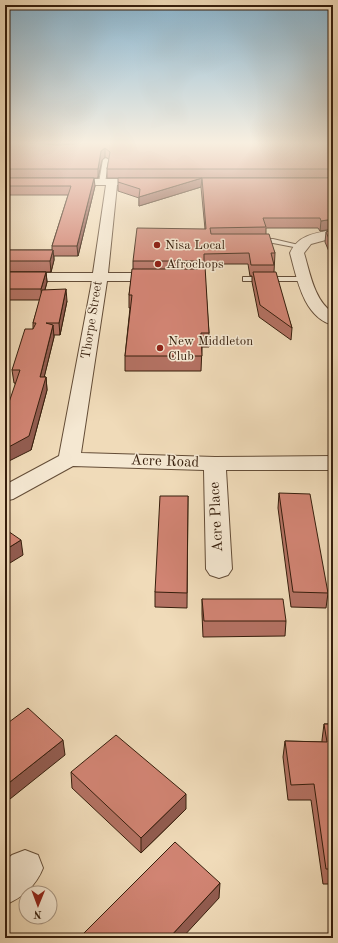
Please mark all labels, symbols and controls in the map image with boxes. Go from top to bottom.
place label: Nisa Local [165,239,225,252]
marker: Nisa Local [152,240,162,250]
place label: Afrochops [166,258,224,271]
marker: Afrochops [153,259,163,269]
street label: Thorpe Street [79,280,105,360]
place label: New Middleton Club [168,335,253,363]
marker: New Middleton Club [155,343,165,353]
street label: Acre Road [130,453,200,471]
street label: Acre Place [208,481,226,553]
north arrow [18,885,58,925]
text: N [33,908,42,919]

